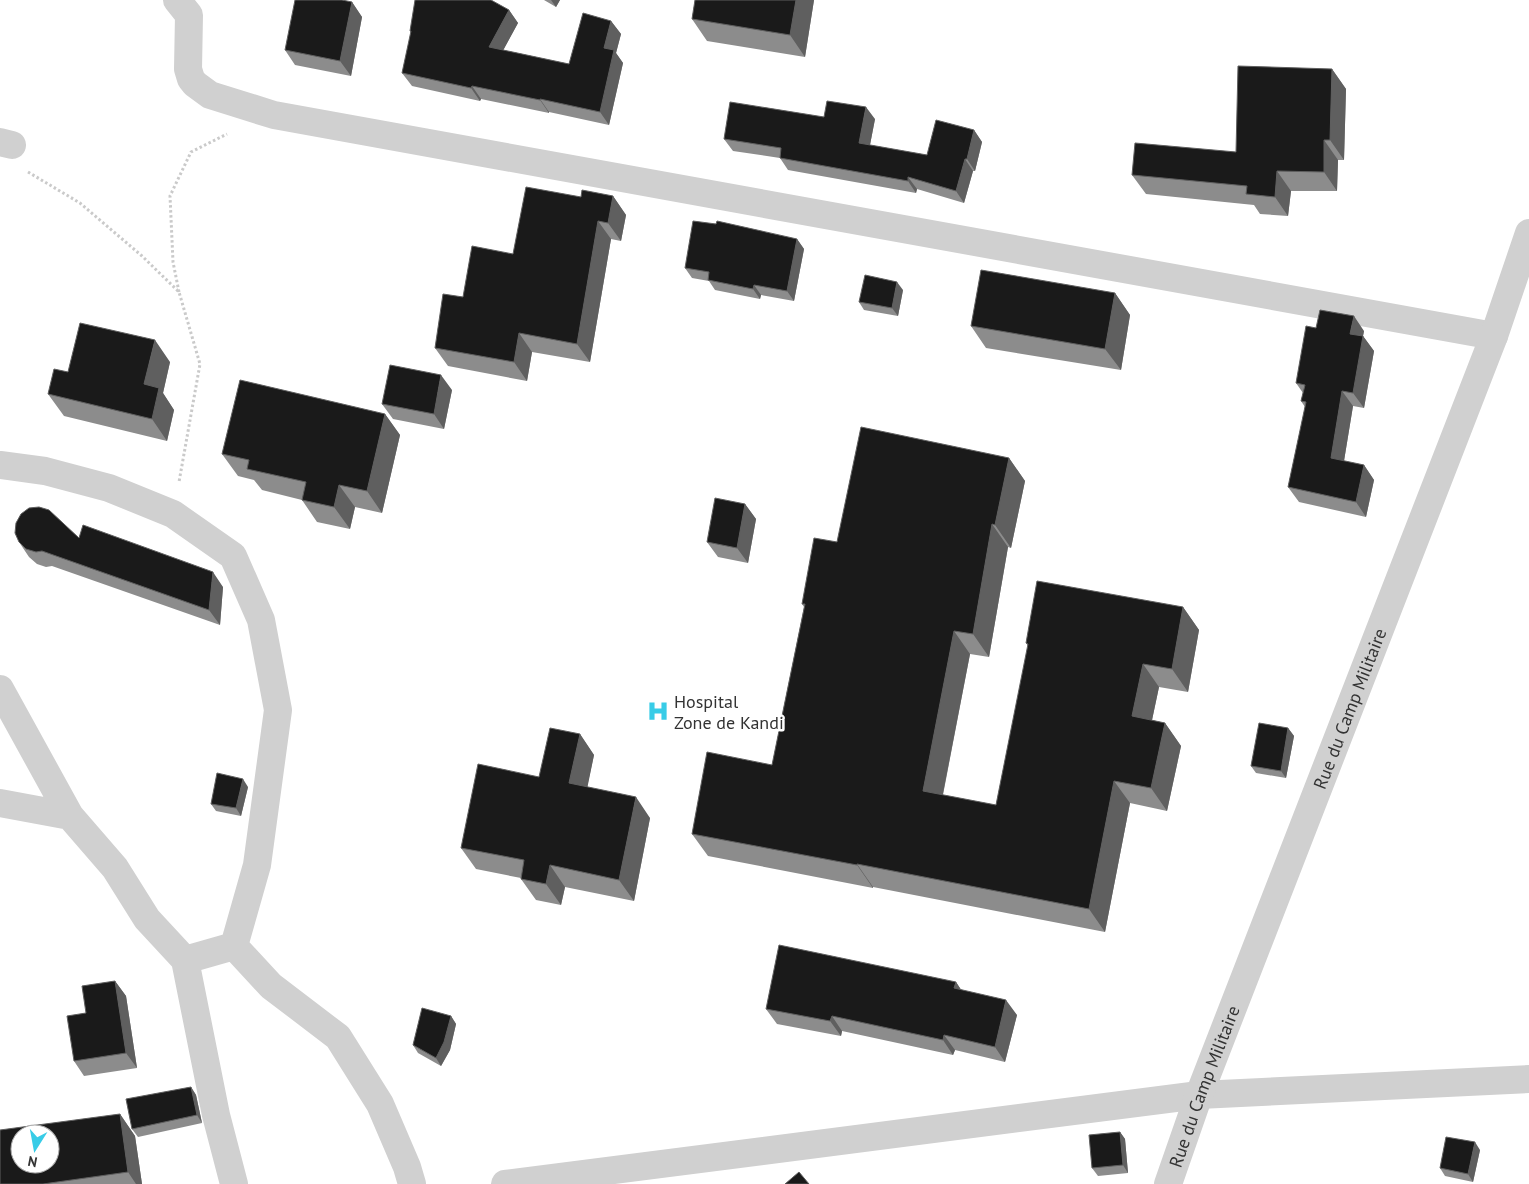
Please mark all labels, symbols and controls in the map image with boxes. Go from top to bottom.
street label: Rue du Camp Militaire [1308,625,1391,792]
place label: Hospital Zone de Kandi [674,690,784,734]
hospital icon: Hospital Zone de Kandi [645,698,671,724]
street label: Rue du Camp Militaire [1163,1002,1244,1170]
north arrow [10,1124,60,1174]
text: N [26,1152,39,1171]

